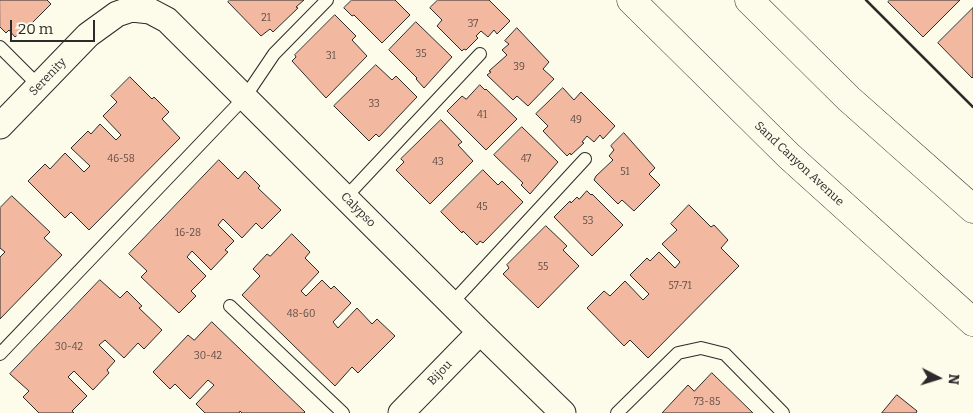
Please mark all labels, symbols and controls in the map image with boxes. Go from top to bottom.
scale bar [12,10,98,42]
house number: 21 [261,12,271,24]
house number: 37 [468,18,478,30]
text: 20 m [18,20,53,38]
house number: 35 [415,48,427,60]
house number: 31 [326,50,336,62]
street label: Serenity [27,55,69,99]
house number: 39 [513,61,525,73]
house number: 33 [368,98,380,110]
house number: 41 [477,109,487,121]
house number: 49 [570,114,582,126]
street label: Sand Canyon Avenue [751,119,847,209]
house number: 46-58 [107,153,135,165]
house number: 47 [521,153,531,165]
house number: 43 [432,156,444,168]
house number: 51 [620,166,630,178]
street label: Calypso [338,190,378,230]
house number: 45 [476,201,488,213]
house number: 53 [583,215,593,227]
house number: 16-28 [175,227,201,239]
house number: 55 [538,261,548,273]
house number: 57-71 [669,280,691,292]
house number: 48-60 [287,308,315,320]
house number: 30-42 [55,341,83,353]
house number: 30-42 [194,350,222,362]
north arrow [913,353,963,403]
street label: Bijou [425,358,455,388]
text: N [945,373,962,385]
house number: 73-85 [694,396,720,408]

